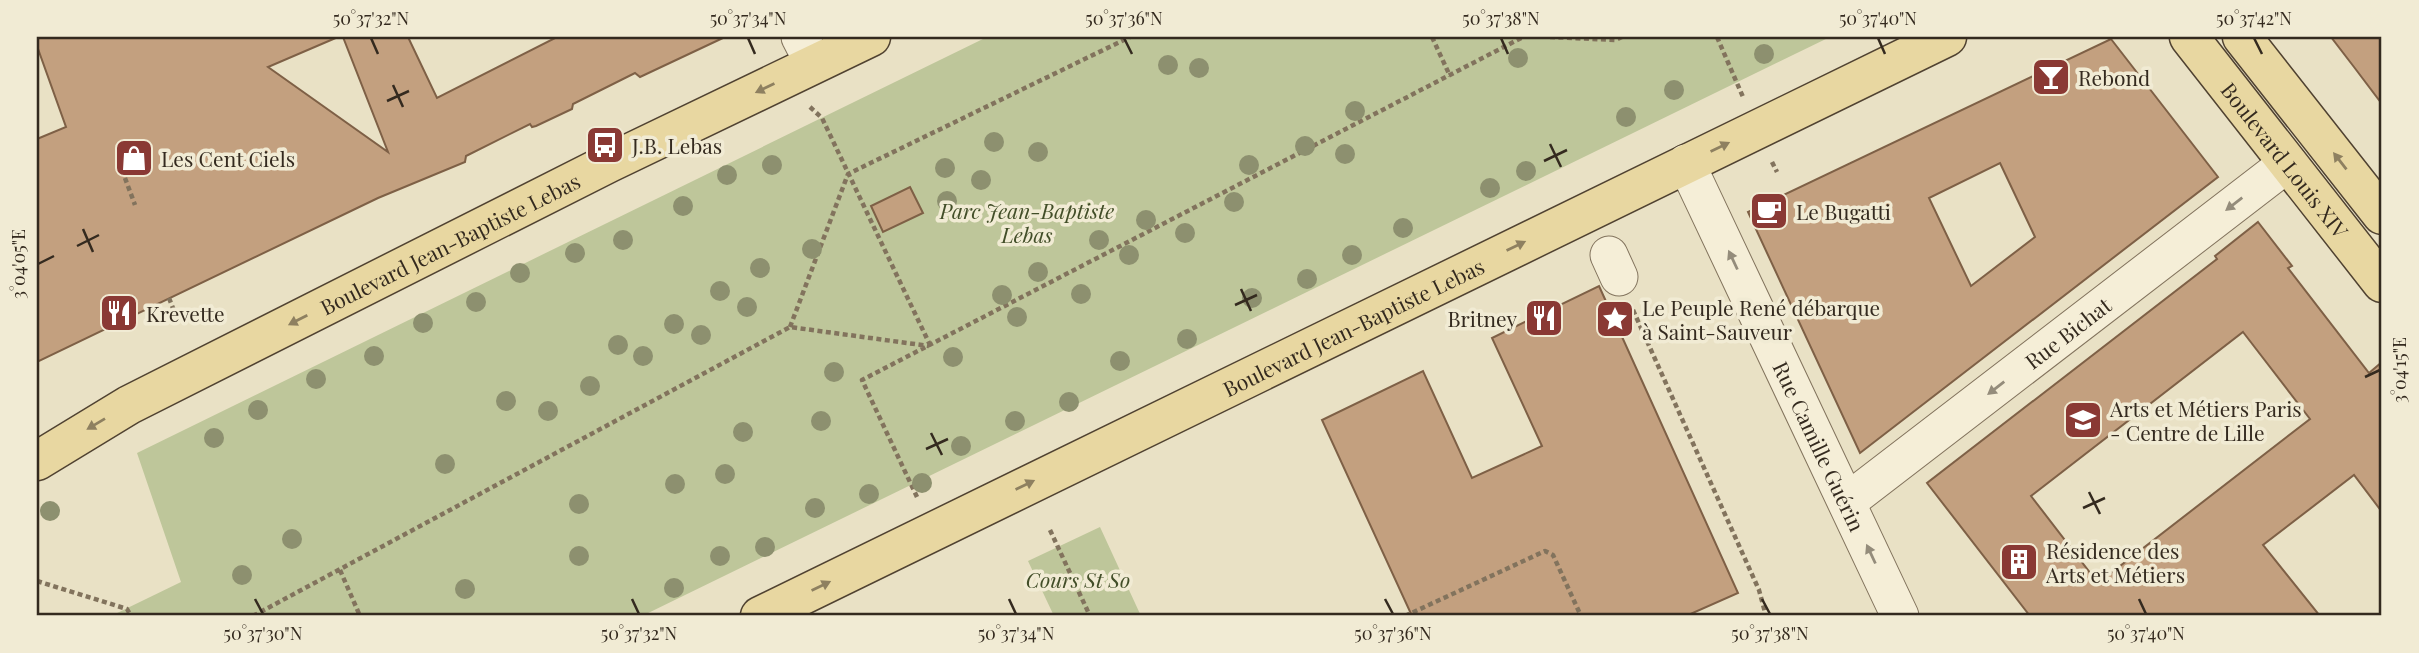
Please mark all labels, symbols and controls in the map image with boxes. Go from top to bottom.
text: 50°37'32"N [333,6,410,30]
text: 50°37'34"N [710,6,787,30]
text: 50°37'36"N [1085,6,1163,30]
text: 50°37'38"N [1462,6,1540,30]
text: 50°37'40"N [1839,6,1917,30]
text: 50°37'42"N [2216,6,2292,30]
bar icon: Rebond [2030,56,2072,98]
place label: Rebond [2078,63,2150,91]
street label: Boulevard Louis XIV [2216,76,2356,244]
one-way arrow [755,83,775,94]
bus stop icon: J.B. Lebas [584,124,626,166]
place label: J.B. Lebas [631,131,722,159]
shop icon: Les Cent Ciels [113,137,155,179]
one-way arrow [1710,141,1730,152]
place label: Les Cent Ciels [161,144,295,172]
one-way arrow [2333,153,2348,170]
street label: Boulevard Jean-Baptiste Lebas [315,166,584,320]
cafe icon: Le Bugatti [1748,190,1790,232]
park label: Parc Jean-Baptiste Lebas [939,196,1114,248]
place label: Le Bugatti [1796,197,1891,225]
one-way arrow [2225,197,2243,211]
text: 3°04'05"E [6,229,30,299]
one-way arrow [1506,241,1526,252]
one-way arrow [1727,249,1738,270]
street label: Boulevard Jean-Baptiste Lebas [1218,251,1488,402]
street label: Rue Bichat [2019,290,2117,375]
restaurant icon: Krevette [98,292,140,334]
place label: Le Peuple René débarque à Saint-Sauveur [1642,293,1880,345]
restaurant icon: Britney [1523,297,1565,339]
place icon: Le Peuple René débarque à Saint-Sauveur [1594,298,1636,340]
place label: Krevette [146,299,225,327]
place label: Britney [1448,304,1517,332]
one-way arrow [288,314,308,325]
text: 3°04'15"E [2387,337,2411,403]
street label: Rue Camille Guérin [1768,356,1872,536]
one-way arrow [1987,380,2005,395]
place label: Arts et Métiers Paris - Centre de Lille [2109,394,2302,446]
school or university icon: Arts et Métiers Paris - Centre de Lille [2062,399,2104,441]
one-way arrow [86,418,105,430]
one-way arrow [1015,480,1035,491]
place label: Résidence des Arts et Métiers [2045,536,2185,588]
building icon: Résidence des Arts et Métiers [1998,541,2040,583]
one-way arrow [1865,544,1877,564]
park label: Cours St So [1026,565,1130,593]
one-way arrow [811,580,831,592]
text: 50°37'30"N [224,621,303,645]
text: 50°37'32"N [601,621,678,645]
text: 50°37'34"N [978,621,1055,645]
text: 50°37'36"N [1354,621,1432,645]
text: 50°37'38"N [1731,621,1809,645]
text: 50°37'40"N [2107,621,2185,645]

